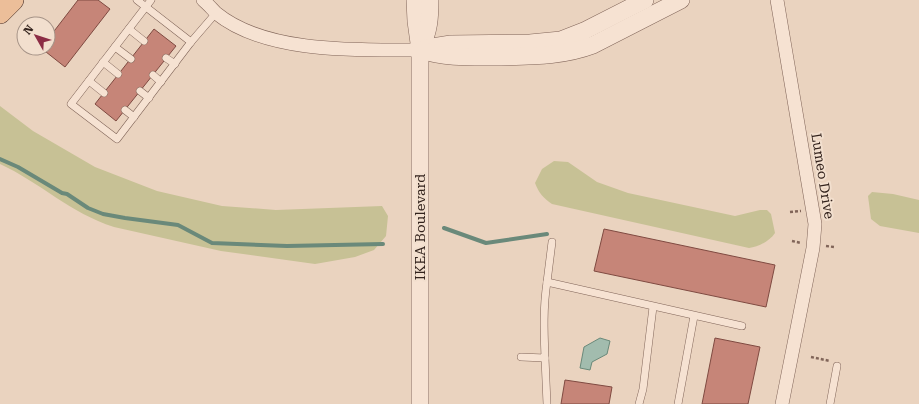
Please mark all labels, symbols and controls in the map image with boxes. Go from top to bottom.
north arrow [16,16,56,56]
text: N [21,22,37,37]
street label: Lumeo Drive [808,132,838,220]
street label: IKEA Boulevard [412,174,428,280]

